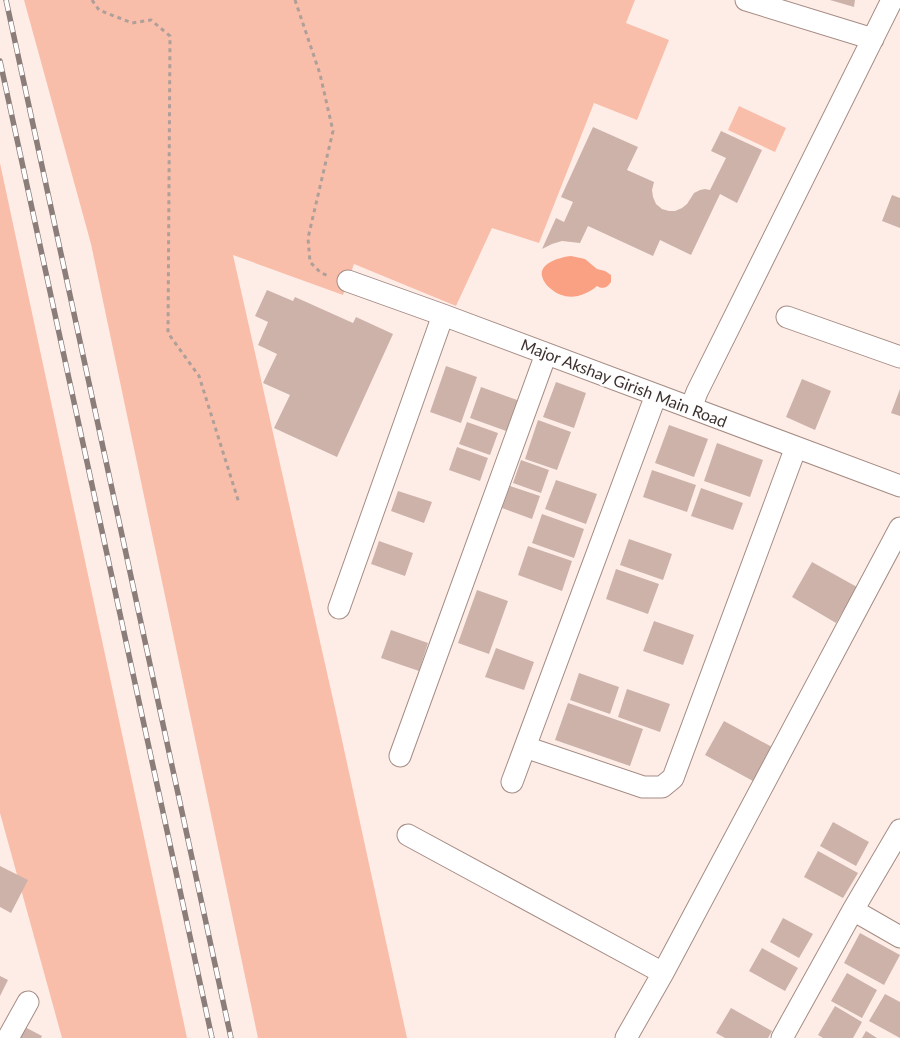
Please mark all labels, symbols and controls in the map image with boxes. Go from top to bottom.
street label: Major Akshay Girish Main Road [519,334,730,431]

